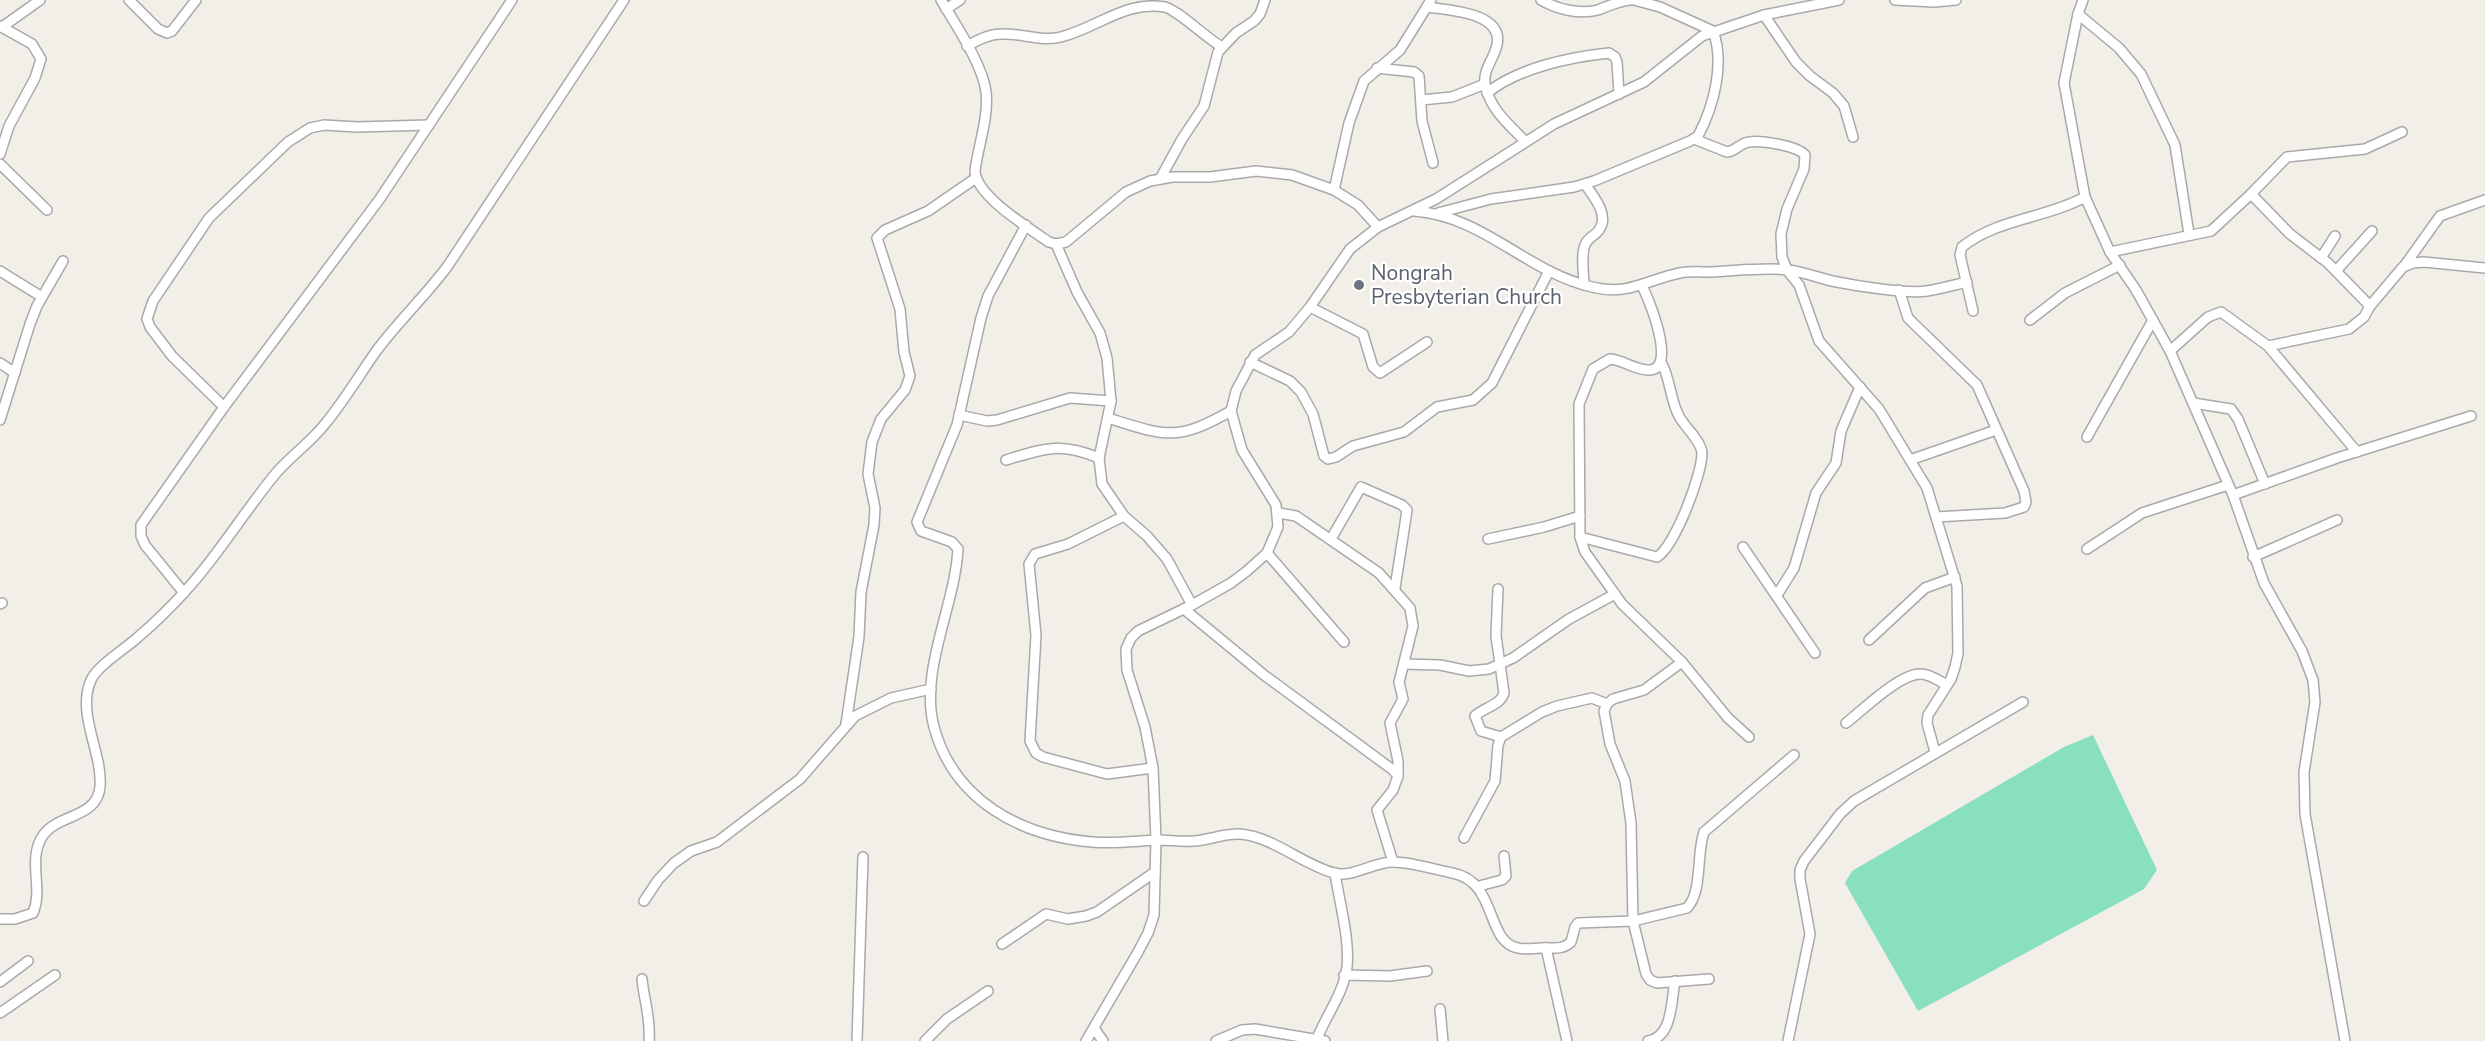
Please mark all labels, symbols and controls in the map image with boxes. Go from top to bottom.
place label: Nongrah Presbyterian Church [1371,259,1562,311]
marker: Nongrah Presbyterian Church [1352,278,1366,292]

